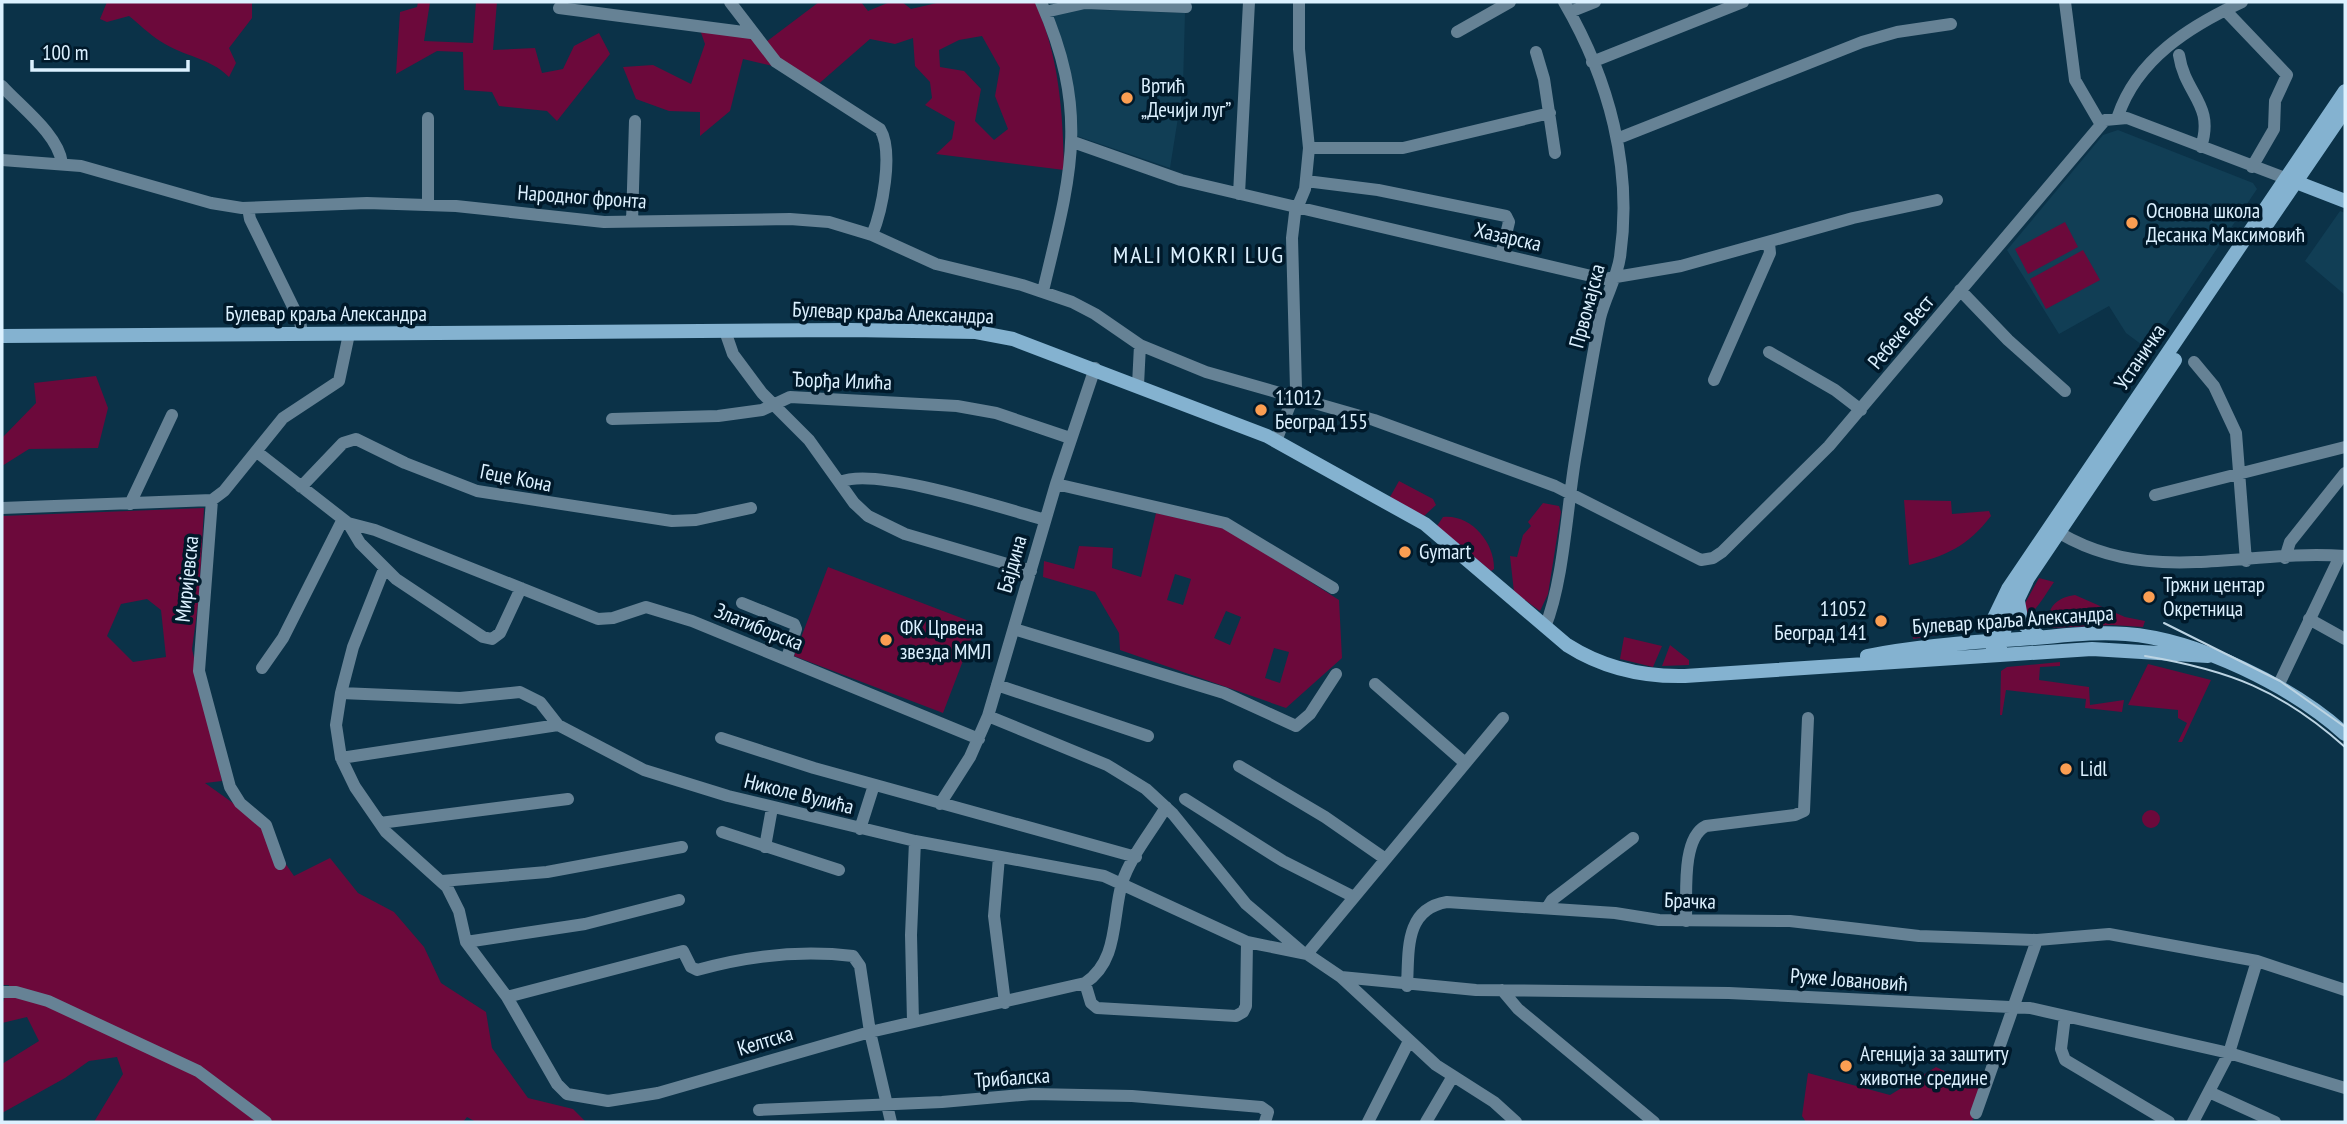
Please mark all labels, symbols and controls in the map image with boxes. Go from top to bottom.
scale bar [32,28,187,72]
text: 100 m [42,39,88,66]
place label: Вртић „Дечији луг” [1141,72,1231,123]
marker: Вртић „Дечији луг” [1119,90,1135,106]
street label: Народног фронта [517,179,648,214]
place label: Основна школа Десанка Максимовић [2146,197,2305,248]
marker: Основна школа Десанка Максимовић [2124,215,2140,231]
street label: Хазарска [1472,216,1544,257]
district label: MALI MOKRI LUG [1113,239,1285,270]
street label: Првомајска [1562,261,1611,351]
street label: Ребеке Вест [1862,289,1940,374]
street label: Булевар краља Александра [792,295,994,330]
street label: Булевар краља Александра [225,300,427,327]
street label: Устаничка [2108,319,2171,395]
street label: Ђорђа Илића [792,365,892,396]
place label: 11012 Београд 155 [1275,384,1368,435]
marker: 11012 Београд 155 [1253,402,1269,418]
street label: Геце Кона [478,457,554,498]
street label: Бајдина [991,532,1033,596]
street label: Миријевска [169,534,204,623]
place label: Gymart [1419,538,1472,565]
marker: Gymart [1397,544,1413,560]
place label: Тржни центар Окретница [2163,571,2265,622]
marker: Тржни центар Окретница [2141,589,2157,605]
place label: 11052 Београд 141 [1774,595,1867,646]
street label: Златиборска [711,597,807,657]
street label: Булевар краља Александра [1911,599,2115,640]
marker: 11052 Београд 141 [1873,613,1889,629]
place label: ФК Црвена звезда ММЛ [900,614,991,665]
marker: ФК Црвена звезда ММЛ [878,632,894,648]
place label: Lidl [2080,755,2107,782]
marker: Lidl [2058,761,2074,777]
street label: Николе Вулића [741,767,857,820]
street label: Брачка [1664,886,1716,915]
street label: Руже Јовановић [1789,962,1909,997]
street label: Келтска [734,1019,796,1062]
place label: Агенција за заштиту животне средине [1860,1040,2009,1091]
marker: Агенција за заштиту животне средине [1838,1058,1854,1074]
street label: Трибалска [973,1061,1051,1094]

